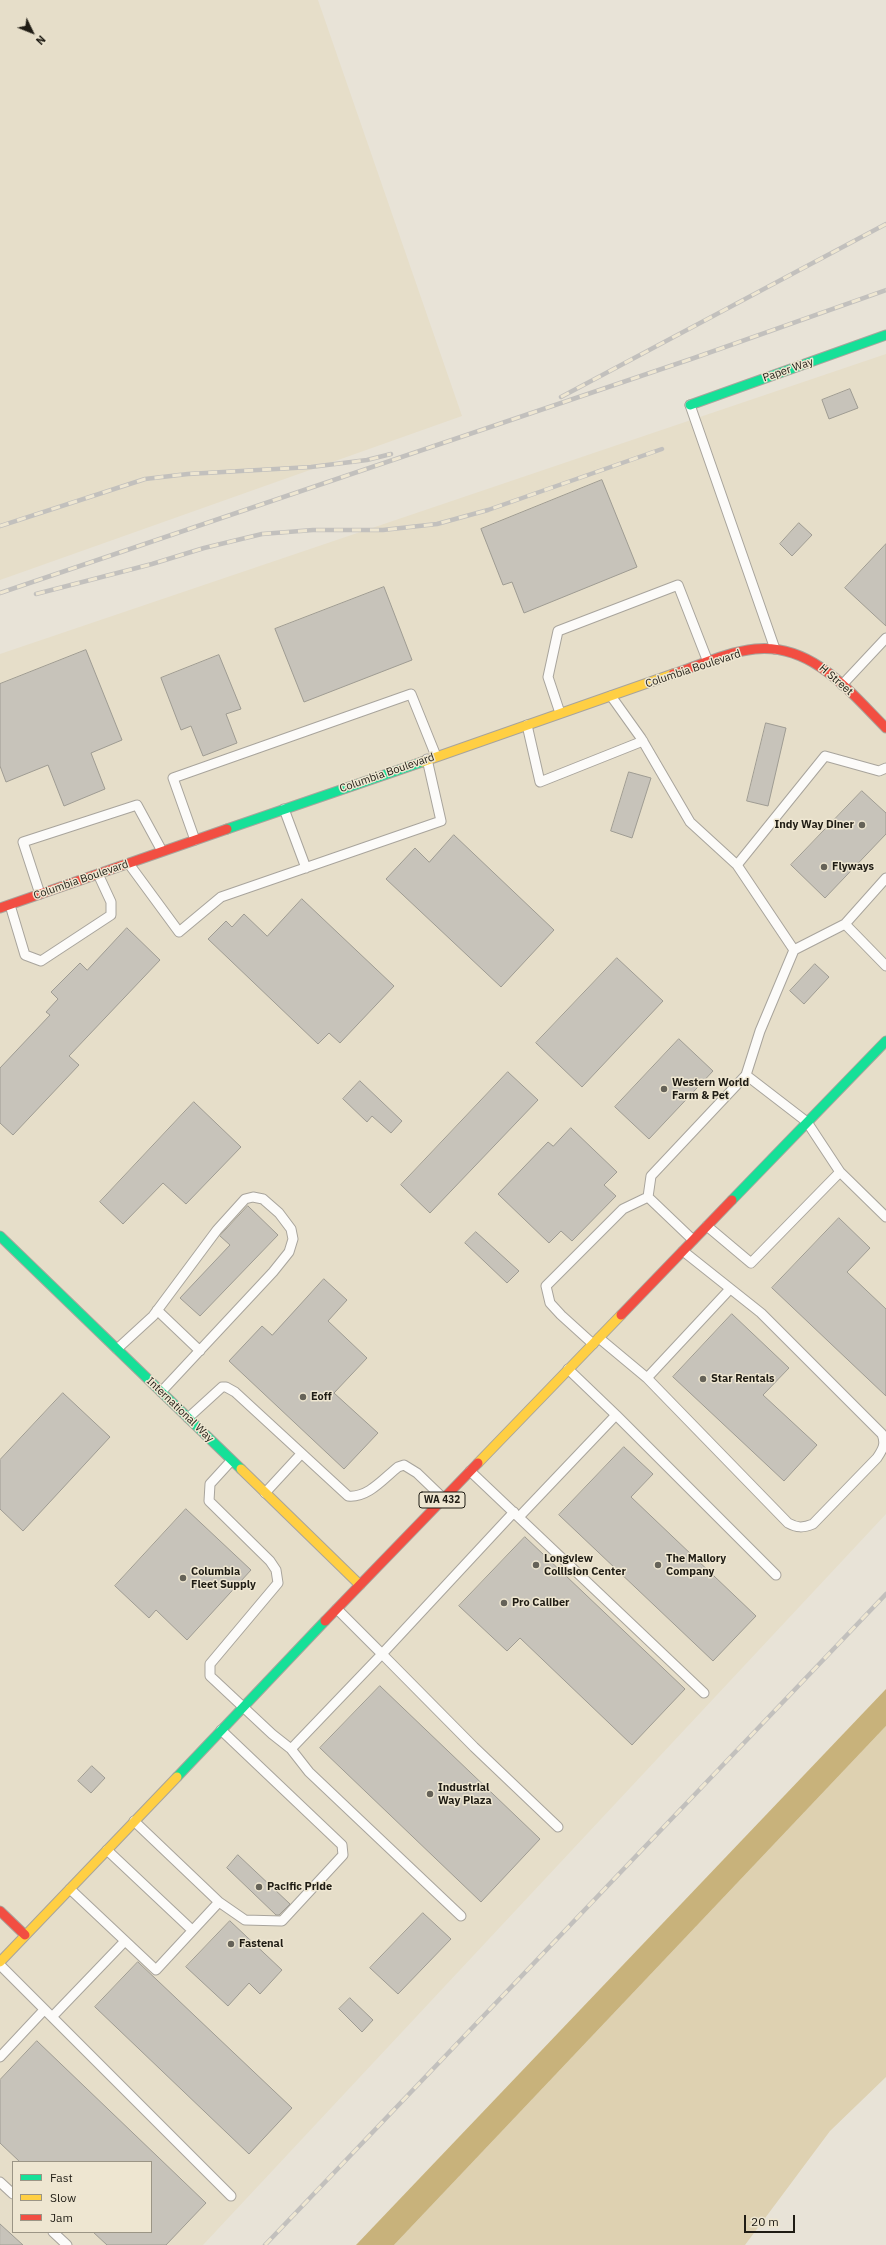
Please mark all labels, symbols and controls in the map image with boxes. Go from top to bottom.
north arrow [12,12,52,52]
text: N [33,32,49,48]
street label: Paper Way [761,355,815,385]
street label: Columbia Boulevard [644,647,742,691]
street label: H Street [816,662,856,698]
street label: Columbia Boulevard [338,751,436,795]
place label: Indy Way Diner [775,818,854,832]
marker: Indy Way Diner [857,820,867,830]
street label: Columbia Boulevard [32,858,130,902]
place label: Flyways [832,860,874,874]
marker: Flyways [819,862,829,872]
place label: Western World Farm & Pet [672,1076,749,1102]
marker: Western World Farm & Pet [659,1084,669,1094]
place label: Star Rentals [711,1372,775,1386]
marker: Star Rentals [698,1374,708,1384]
street label: International Way [144,1375,216,1445]
place label: Eoff [311,1390,332,1404]
marker: Eoff [298,1392,308,1402]
road number: WA 432 [419,1492,465,1508]
place label: Longview Collision Center [544,1552,626,1578]
place label: The Mallory Company [666,1552,726,1578]
marker: Longview Collision Center [531,1560,541,1570]
marker: The Mallory Company [653,1560,663,1570]
place label: Columbia Fleet Supply [191,1565,256,1591]
marker: Columbia Fleet Supply [178,1573,188,1583]
place label: Pro Caliber [512,1596,570,1610]
marker: Pro Caliber [499,1598,509,1608]
place label: Industrial Way Plaza [438,1781,492,1807]
marker: Industrial Way Plaza [425,1789,435,1799]
place label: Pacific Pride [267,1880,332,1894]
marker: Pacific Pride [254,1882,264,1892]
place label: Fastenal [239,1937,283,1951]
marker: Fastenal [226,1939,236,1949]
legend [12,2161,152,2233]
text: Fast [50,2170,73,2185]
text: Slow [50,2190,76,2205]
scale bar [746,2207,797,2233]
text: Jam [50,2210,73,2225]
text: 20 m [751,2214,779,2229]

